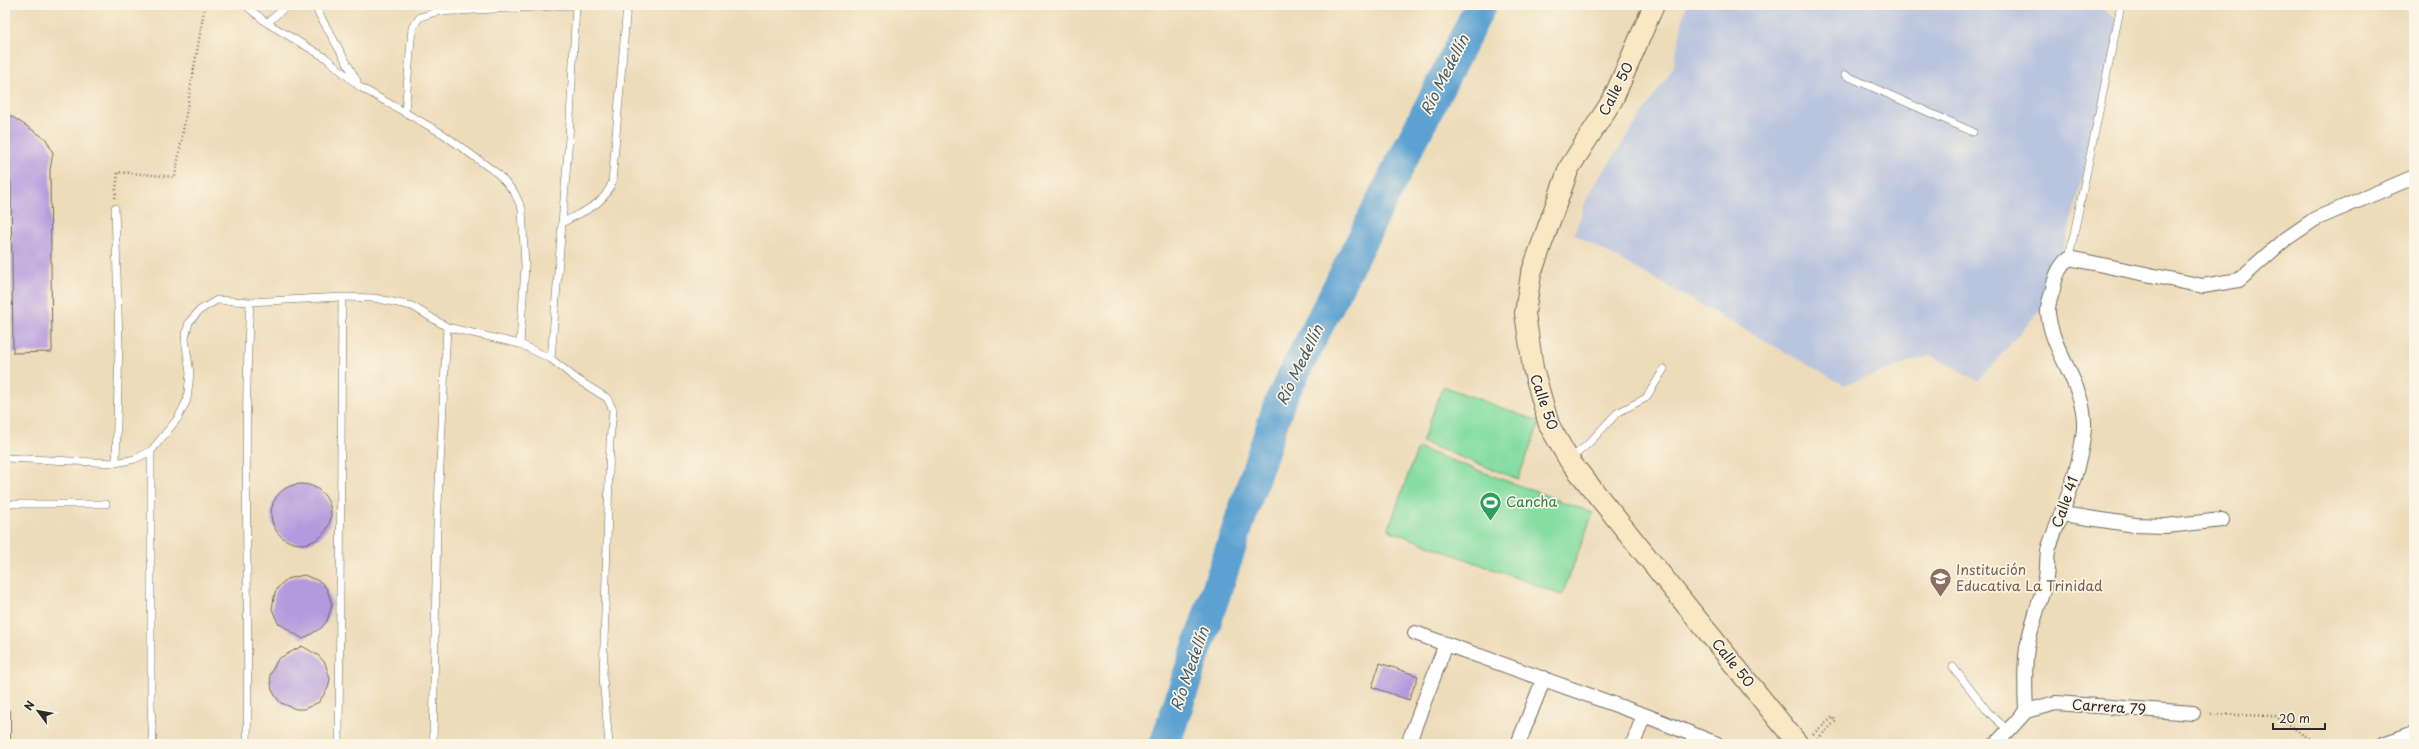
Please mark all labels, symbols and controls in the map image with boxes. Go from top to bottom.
water label: Río Medellín [1414,30,1474,118]
street label: Calle 50 [1593,58,1638,119]
water label: Río Medellín [1269,320,1328,409]
street label: Calle 50 [1525,371,1564,433]
street label: Calle 41 [2046,473,2083,530]
sports icon: Cancha [1477,489,1503,522]
place label: Cancha [1506,491,1557,512]
place label: Institución Educativa La Trinidad [1956,559,2103,596]
school or university icon: Institución Educativa La Trinidad [1928,565,1954,598]
water label: Río Medellín [1164,623,1214,713]
street label: Calle 50 [1707,634,1760,692]
north arrow [18,691,58,731]
street label: Carrera 79 [2071,693,2147,720]
text: N [20,697,39,714]
scale bar [2273,705,2325,731]
text: 20 m [2279,709,2310,727]

